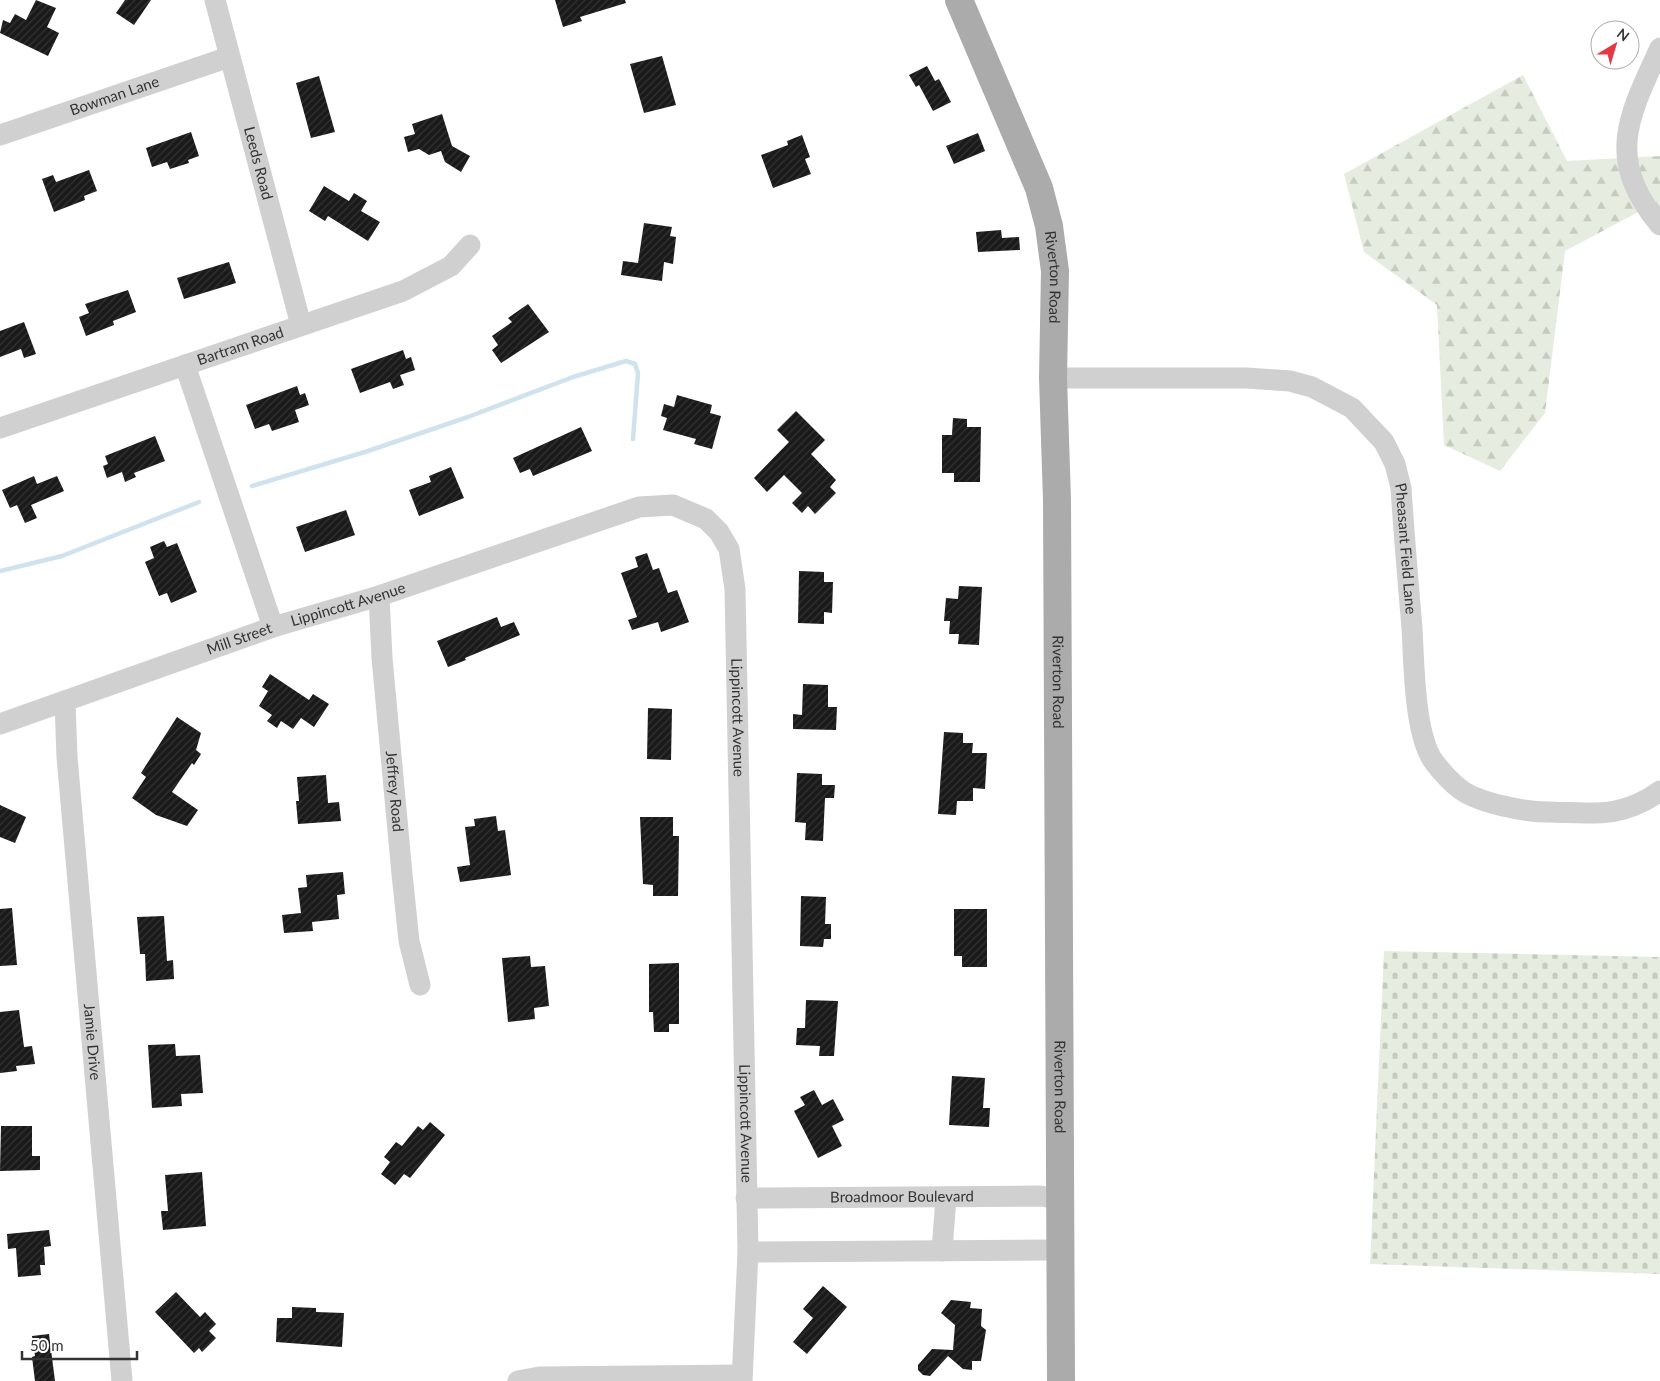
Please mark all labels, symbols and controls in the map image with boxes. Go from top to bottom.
north arrow [1590,20,1640,70]
text: N [1614,24,1633,44]
street label: Bowman Lane [67,71,161,119]
street label: Leeds Road [241,125,278,202]
street label: Riverton Road [1042,229,1065,324]
street label: Bartram Road [195,322,286,368]
street label: Pheasant Field Lane [1392,481,1421,615]
street label: Lippincott Avenue [288,578,407,629]
street label: Mill Street [204,618,275,658]
street label: Riverton Road [1050,635,1068,729]
street label: Lippincott Avenue [728,658,749,777]
street label: Jeffrey Road [383,750,408,833]
street label: Jamie Drive [81,1003,105,1081]
street label: Riverton Road [1051,1040,1070,1134]
street label: Lippincott Avenue [736,1064,757,1183]
street label: Broadmoor Boulevard [830,1186,974,1205]
scale bar [22,1328,138,1360]
text: 50 m [30,1336,64,1354]

